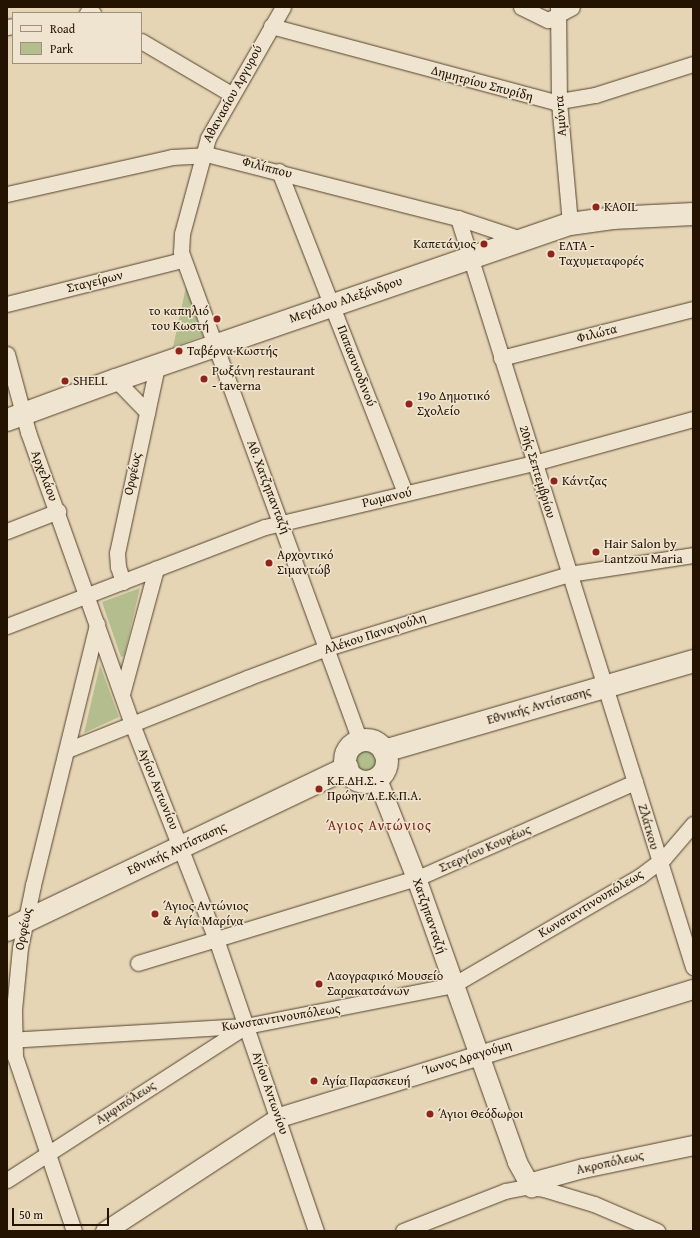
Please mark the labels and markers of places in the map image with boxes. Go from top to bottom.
place label: KAOIL [604,199,638,215]
marker: KAOIL [591,202,601,212]
place label: Καπετάνιος [413,236,476,252]
marker: Καπετάνιος [479,239,489,249]
place label: ΕΛΤΑ - Ταχυμεταφορές [559,239,644,270]
marker: ΕΛΤΑ - Ταχυμεταφορές [546,249,556,259]
place label: το καπηλιό του Κωστή [149,304,209,335]
marker: το καπηλιό του Κωστή [212,314,222,324]
place label: Ταβέρνα Κωστής [187,343,278,359]
marker: Ταβέρνα Κωστής [174,346,184,356]
place label: Ρωξάνη restaurant - taverna [212,364,315,395]
place label: SHELL [73,373,107,389]
marker: Ρωξάνη restaurant - taverna [199,374,209,384]
marker: SHELL [60,376,70,386]
place label: 19ο Δημοτικό Σχολείο [417,389,490,420]
marker: 19ο Δημοτικό Σχολείο [404,399,414,409]
place label: Κάντζας [562,473,607,489]
marker: Κάντζας [549,476,559,486]
place label: Hair Salon by Lantzou Maria [604,537,683,568]
marker: Hair Salon by Lantzou Maria [591,547,601,557]
place label: Αρχοντικό Σιμαντώβ [277,548,334,579]
marker: Αρχοντικό Σιμαντώβ [264,558,274,568]
place label: Κ.Ε.ΔΗ.Σ. - Πρώην Δ.Ε.Κ.Π.Α. [327,774,421,805]
marker: Κ.Ε.ΔΗ.Σ. - Πρώην Δ.Ε.Κ.Π.Α. [314,784,324,794]
place label: Άγιος Αντώνιος & Αγία Μαρίνα [163,899,248,930]
marker: Άγιος Αντώνιος & Αγία Μαρίνα [150,909,160,919]
place label: Λαογραφικό Μουσείο Σαρακατσάνων [327,969,443,1000]
marker: Λαογραφικό Μουσείο Σαρακατσάνων [314,979,324,989]
place label: Αγία Παρασκευή [322,1073,410,1089]
marker: Αγία Παρασκευή [309,1076,319,1086]
place label: Άγιοι Θεόδωροι [438,1106,523,1122]
marker: Άγιοι Θεόδωροι [425,1109,435,1119]

